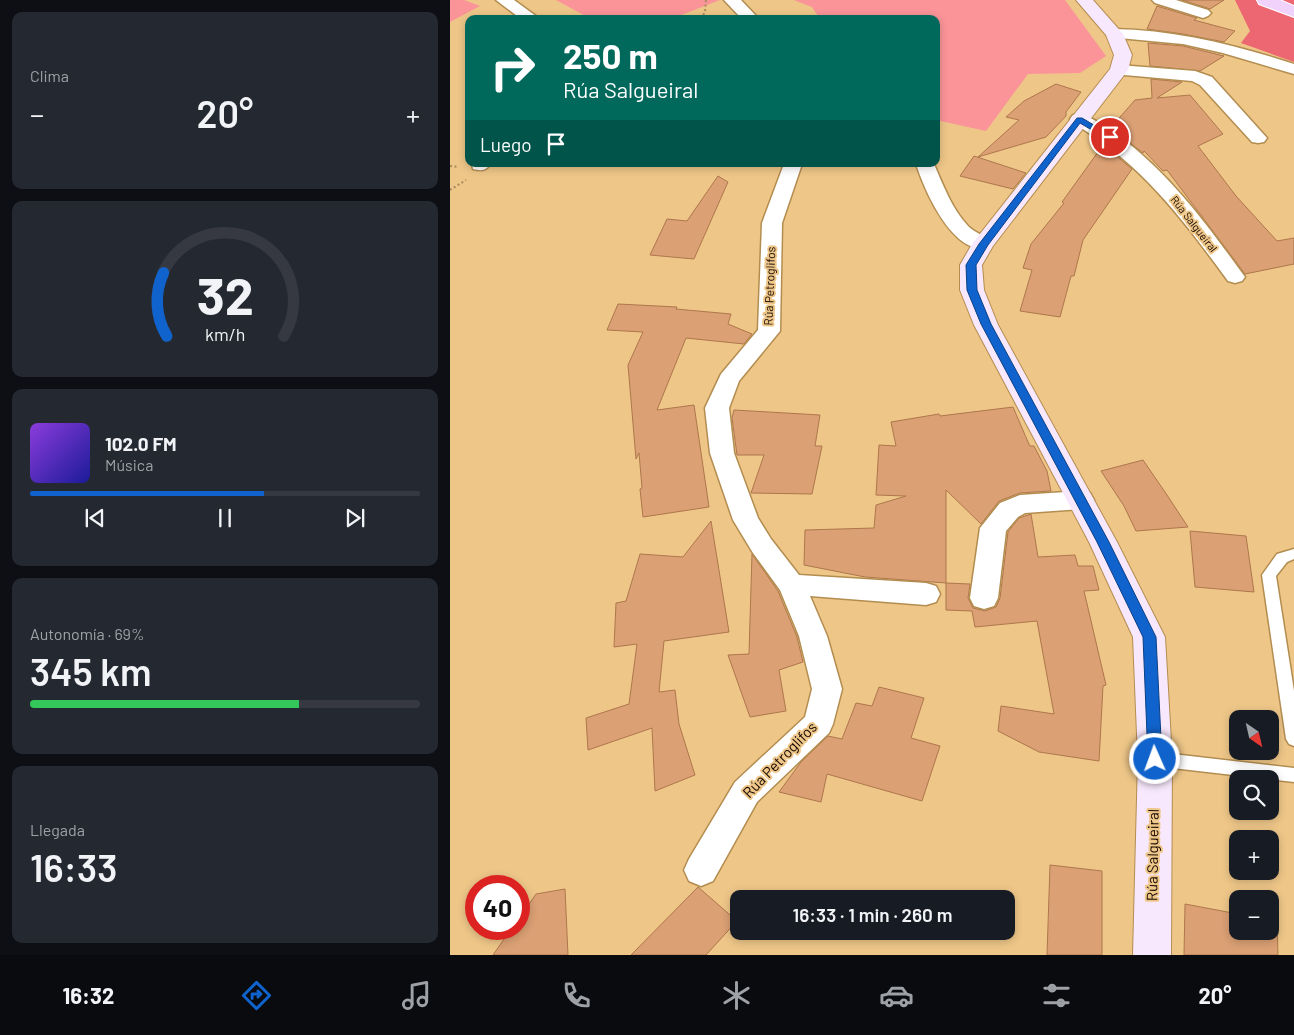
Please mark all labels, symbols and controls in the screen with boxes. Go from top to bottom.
text: 250 m [563,34,658,76]
icon: right [480,35,545,100]
text: Clima [30,66,69,85]
text: Rúa Salgueiral [563,76,698,102]
text: 20° [197,90,253,136]
text: − [30,97,44,131]
text: + [406,97,420,131]
pin [1089,116,1131,158]
icon: arrive [1096,123,1124,151]
icon: arrive [542,130,570,158]
text: Luego [480,133,532,156]
street label: Rúa Salgueiral [1168,193,1220,254]
street label: Rúa Petroglifos [761,246,777,326]
text: 32 [196,263,254,325]
text: km/h [205,323,245,345]
text: 102.0 FM [105,432,177,455]
text: Música [105,455,153,474]
icon: previous [81,504,109,532]
icon: pause [211,504,239,532]
icon: next [341,504,369,532]
text: Autonomía · 69% [30,624,145,643]
text: 345 km [30,648,152,694]
north arrow [1229,710,1279,760]
map controls [1229,710,1279,940]
street label: Rúa Petroglifos [738,718,820,801]
position arrow [1128,732,1180,784]
button: search [1229,770,1279,820]
street label: Rúa Salgueiral [1142,809,1162,901]
text: Llegada [30,820,85,839]
button: + [1229,830,1279,880]
text: 16:33 [30,844,117,890]
speed limit sign: 40 [465,875,530,940]
button: − [1229,890,1279,940]
text: 16:33 · 1 min · 260 m [793,903,952,926]
icon: directions [239,978,274,1013]
icon: music [399,978,434,1013]
icon: phone [559,978,594,1013]
icon: climate [719,978,754,1013]
icon: car [879,978,914,1013]
icon: filters [1039,978,1074,1013]
text: 16:32 [62,982,114,1008]
text: 20° [1198,982,1232,1008]

